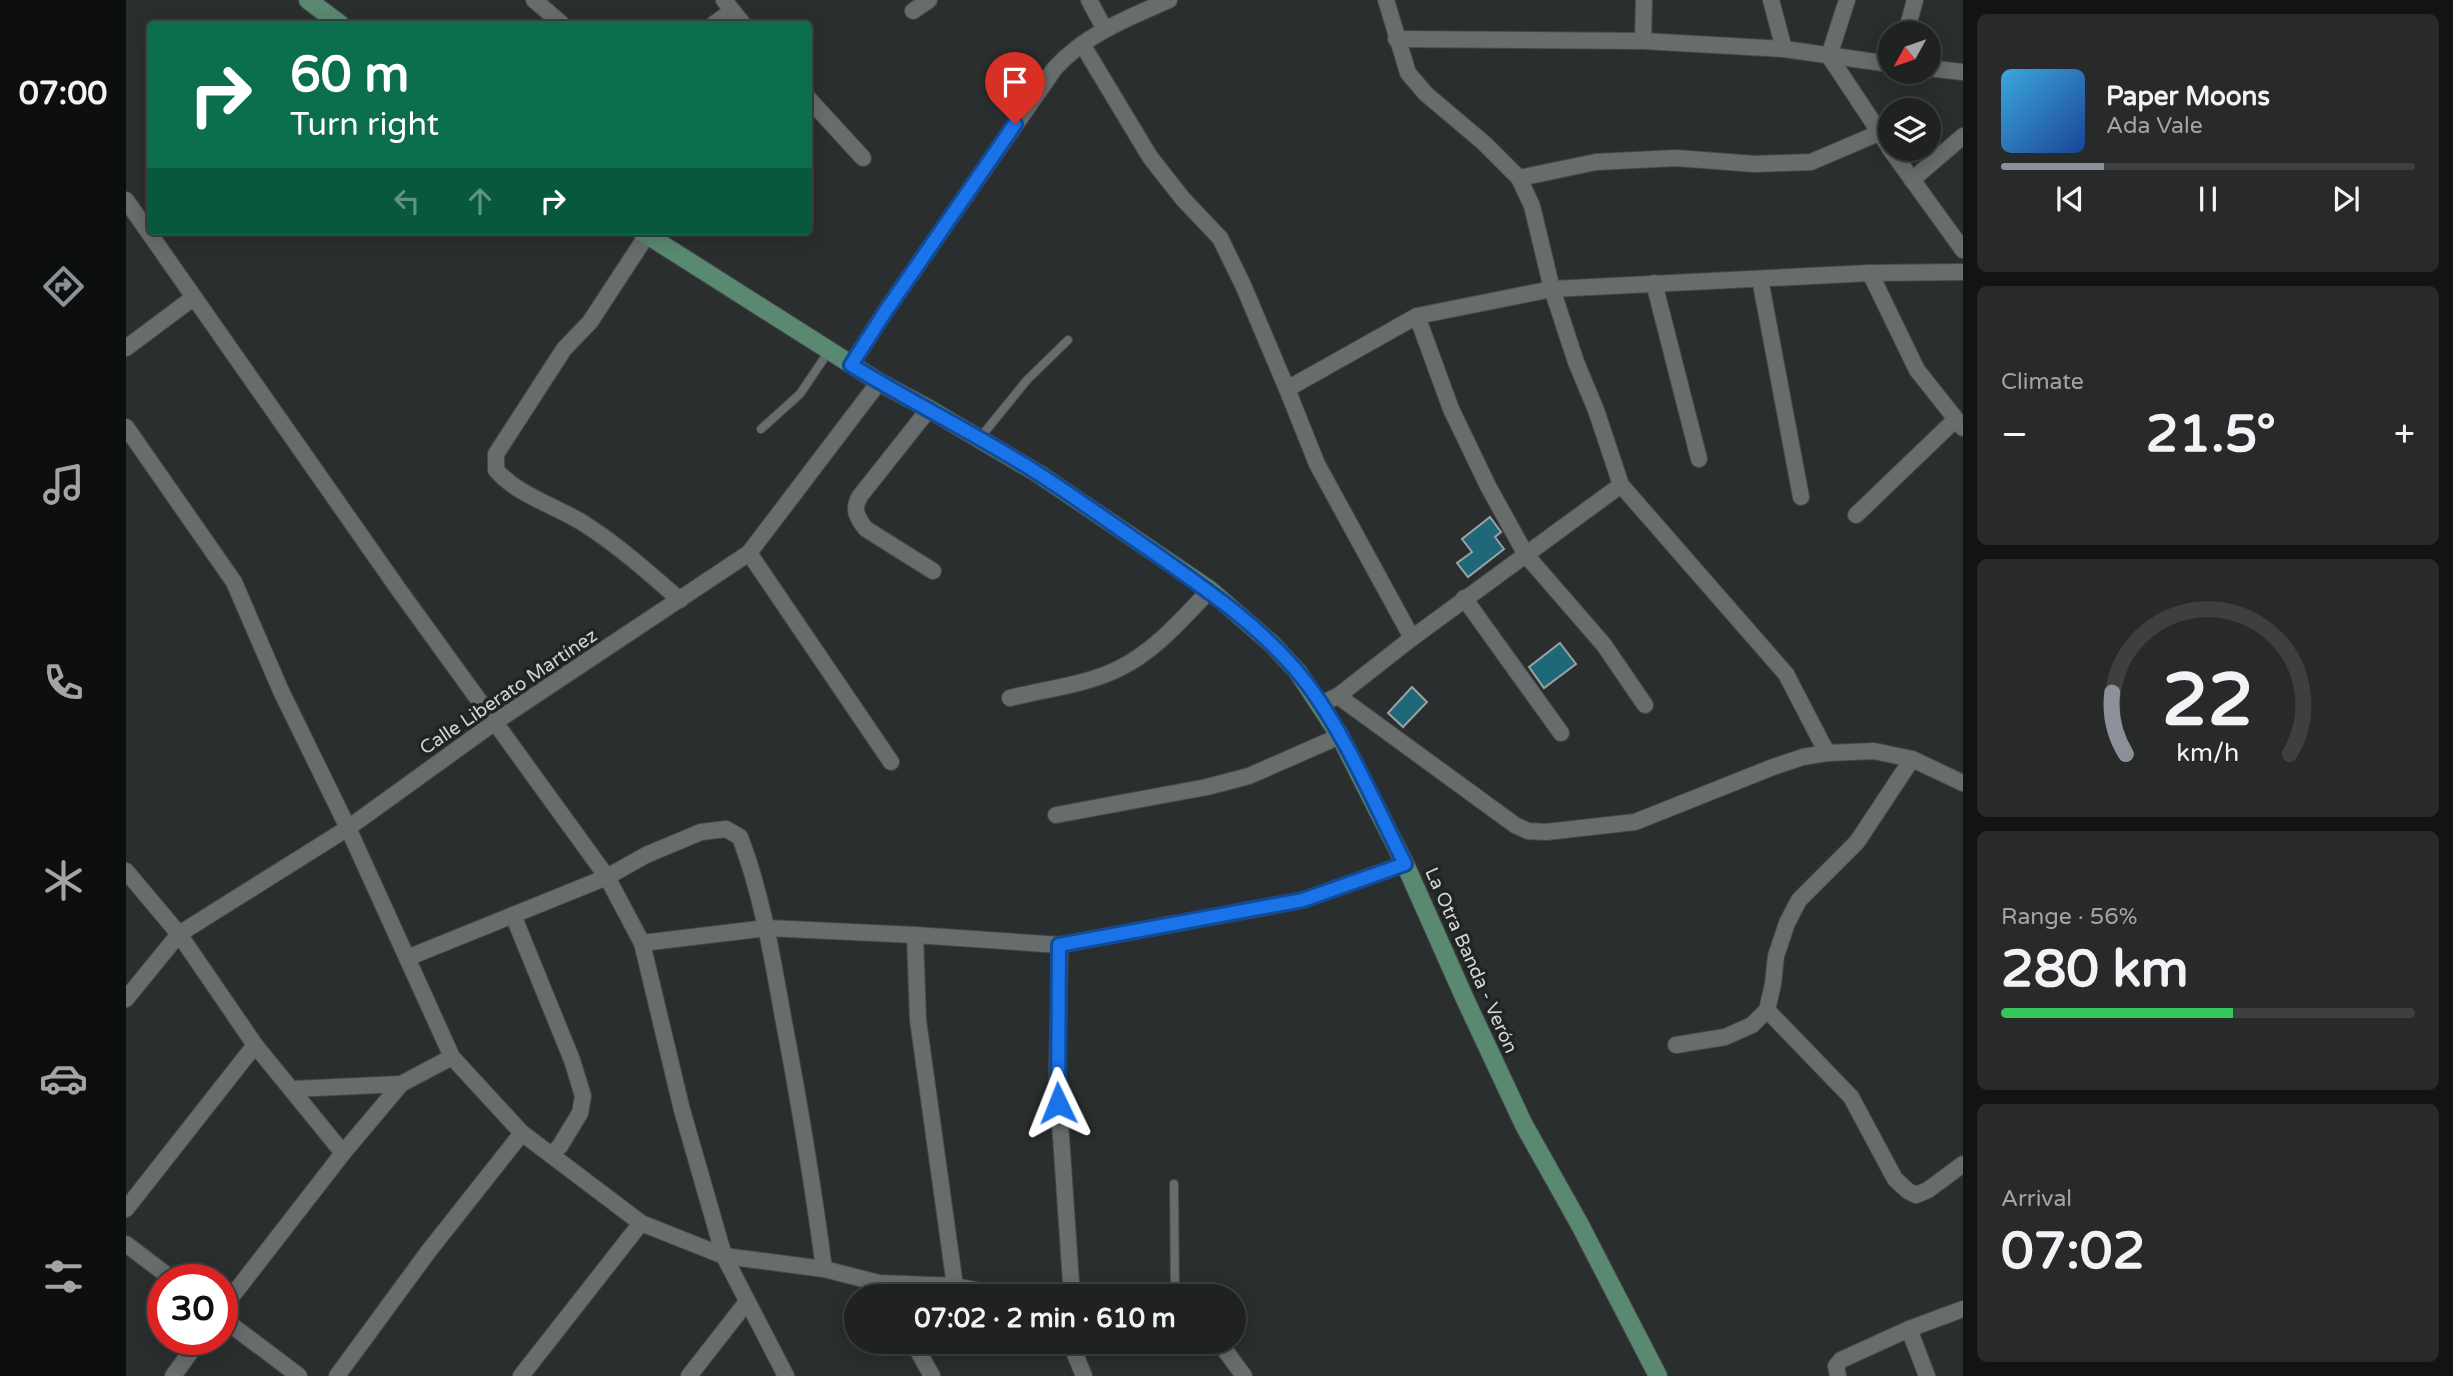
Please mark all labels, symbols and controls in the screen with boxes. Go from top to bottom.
north arrow [1878,21,1941,84]
map controls [1878,21,1941,161]
text: 60 m [290,46,409,105]
icon: right [175,49,266,140]
pin [985,52,1045,124]
icon: arrive [996,63,1034,101]
text: 07:00 [19,75,107,113]
text: Paper Moons [2106,81,2270,112]
button: layers [1878,98,1941,161]
text: Turn right [290,106,439,144]
text: Ada Vale [2106,112,2203,140]
icon: previous [2051,180,2089,218]
icon: pause [2189,180,2227,218]
icon: next [2327,180,2365,218]
icon: left [388,182,426,220]
icon: ahead [461,182,499,220]
icon: right [534,182,572,220]
icon: directions [39,262,88,311]
text: Climate [2001,368,2084,396]
text: 21.5° [2146,403,2276,466]
text: − [2001,412,2028,458]
text: + [2394,412,2415,458]
icon: music [39,460,88,509]
street label: Calle Liberato Martínez [416,624,601,759]
text: 22 [2162,657,2254,745]
icon: phone [39,658,88,707]
text: km/h [2177,738,2239,768]
icon: climate [39,856,88,905]
street label: La Otra Banda - Verón [1420,864,1522,1057]
text: Range · 56% [2001,903,2137,931]
text: 280 km [2001,938,2189,1001]
icon: car [39,1054,88,1103]
position arrow [1021,1066,1095,1140]
text: Arrival [2001,1185,2072,1213]
text: 07:02 [2001,1220,2145,1283]
icon: filters [39,1252,88,1301]
speed limit sign: 30 [147,1264,238,1355]
text: 07:02 · 2 min · 610 m [914,1303,1176,1334]

